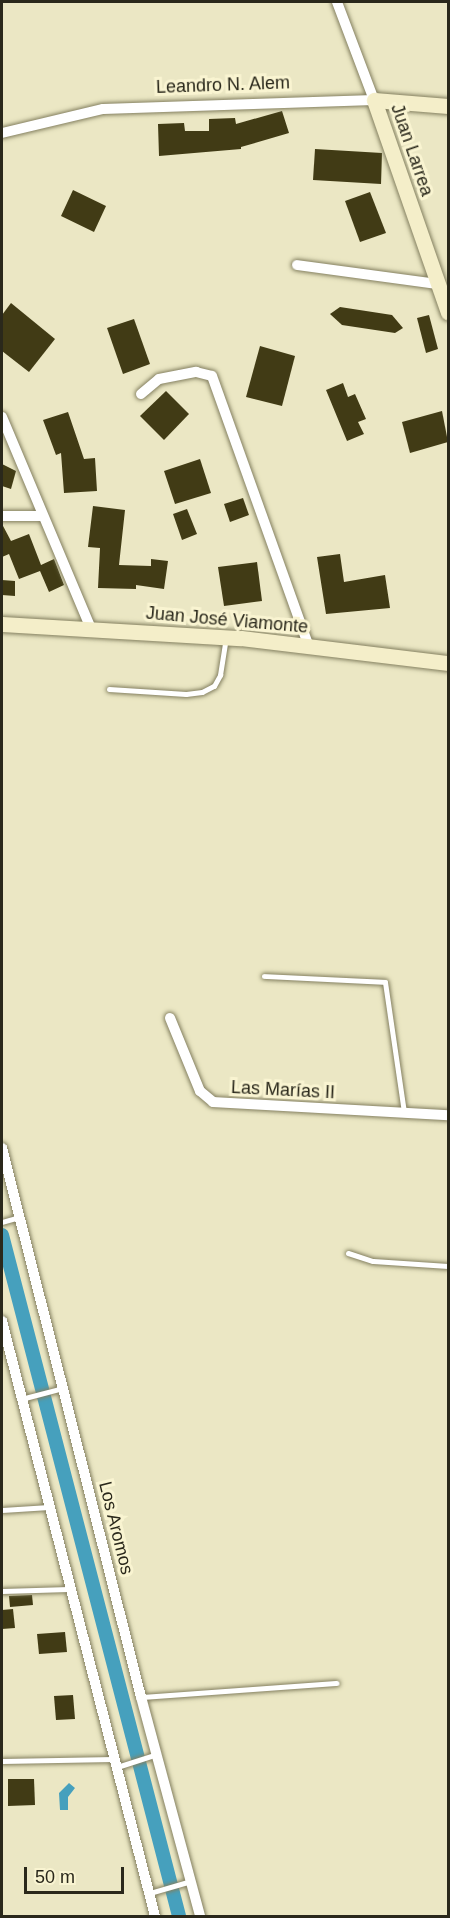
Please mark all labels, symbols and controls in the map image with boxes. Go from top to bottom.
street label: Leandro N. Alem [155,72,291,98]
street label: Juan Larrea [386,101,438,199]
street label: Juan José Viamonte [145,602,309,638]
street label: Las Marías II [230,1076,336,1104]
street label: Los Aromos [94,1479,138,1577]
scale bar [27,1855,128,1893]
text: 50 m [35,1867,75,1887]

